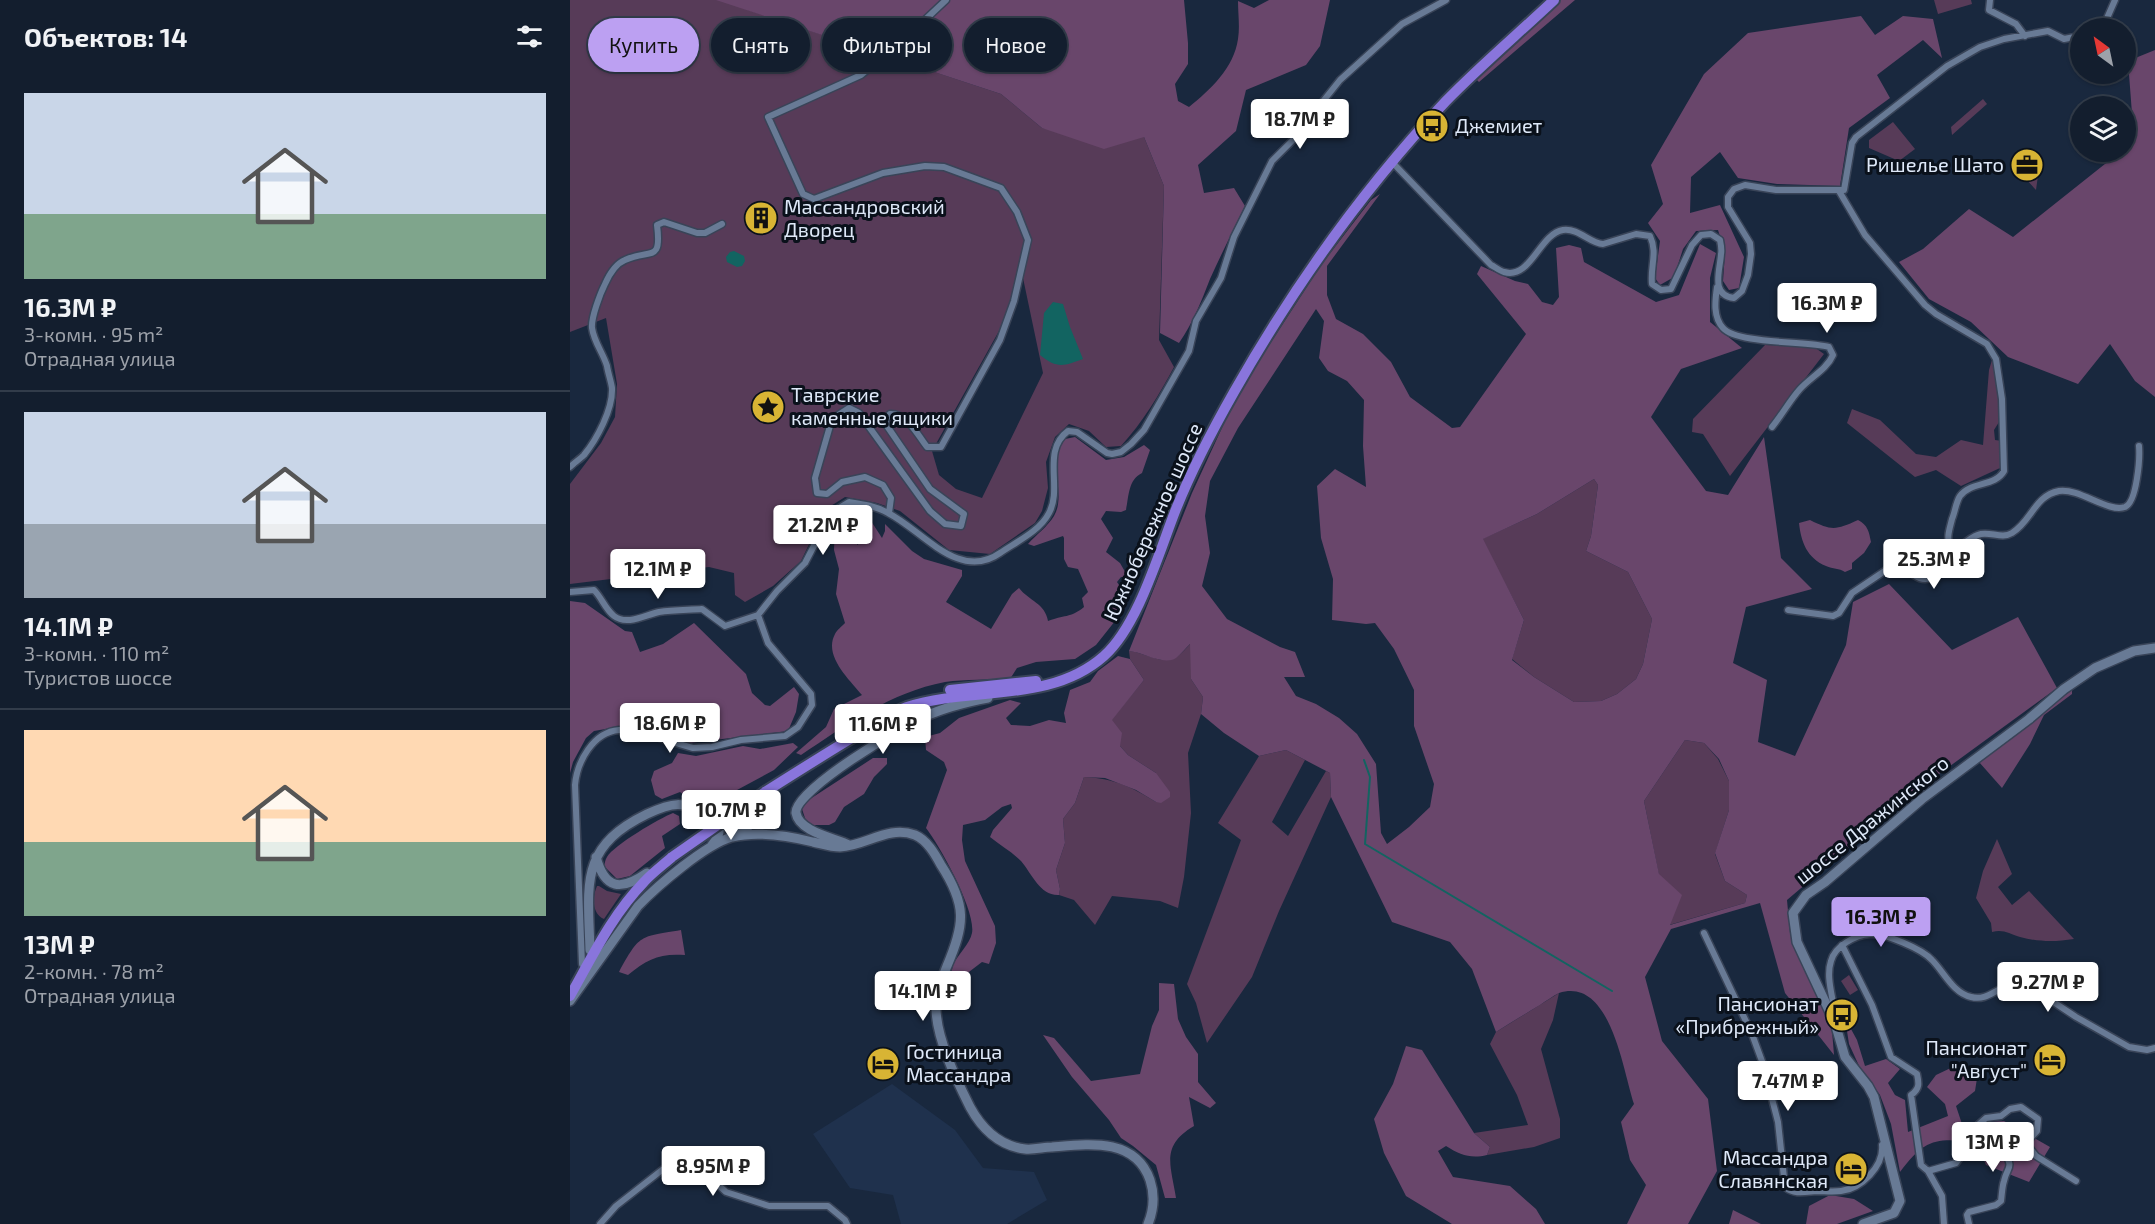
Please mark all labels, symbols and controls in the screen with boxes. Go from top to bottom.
chip: Купить [588,18,699,72]
chip: Снять [711,18,810,72]
chip: Фильтры [822,18,952,72]
chip: Новое [964,18,1067,72]
north arrow [2070,18,2136,84]
map controls [2070,18,2136,162]
icon: filters [513,20,546,53]
text: Объектов: 14 [24,21,188,52]
button: layers [2070,96,2136,162]
pin: 18.7M ₽ [1245,99,1355,150]
text: 18.7M ₽ [1265,106,1335,130]
bus stop icon: Джемиет [1414,108,1450,144]
place label: Джемиет [1455,113,1542,137]
icon: home [231,132,339,240]
office icon: Ришелье Шато [2009,147,2045,183]
place label: Ришелье Шато [1866,152,2004,176]
place label: Массандровский Дворец [784,194,945,241]
building icon: Массандровский Дворец [743,200,779,236]
pin: 16.3M ₽ [1772,283,1882,334]
text: 16.3M ₽ [1791,290,1863,314]
text: 16.3M ₽ [24,291,116,322]
text: 3-комн. · 95 m² [24,322,163,346]
text: Отрадная улица [24,346,175,370]
place label: Таврские каменные ящики [791,382,953,429]
place icon: Таврские каменные ящики [750,389,786,425]
street label: Южнобережное шоссе [1098,419,1207,624]
icon: home [231,451,339,559]
pin: 21.2M ₽ [768,505,878,556]
text: 21.2M ₽ [787,512,859,536]
pin: 25.3M ₽ [1879,539,1989,590]
text: 25.3M ₽ [1897,546,1971,570]
pin: 12.1M ₽ [603,549,713,600]
text: 12.1M ₽ [624,556,692,580]
text: 14.1M ₽ [24,610,113,641]
text: 3-комн. · 110 m² [24,641,169,665]
text: Туристов шоссе [24,665,172,689]
pin: 18.6M ₽ [615,703,725,754]
pin: 11.6M ₽ [828,704,938,755]
text: 18.6M ₽ [634,710,706,734]
text: 11.6M ₽ [849,711,917,735]
street label: шоссе Дражинского [1790,750,1953,888]
icon: home [231,769,339,877]
pin: 10.7M ₽ [676,790,786,841]
text: 10.7M ₽ [696,797,766,821]
pin: 16.3M ₽ [1826,897,1936,948]
text: 16.3M ₽ [1845,904,1917,928]
text: 13M ₽ [24,928,95,959]
text: 2-комн. · 78 m² [24,959,164,983]
pin: 9.27M ₽ [1993,962,2103,1013]
text: 9.27M ₽ [2011,969,2085,993]
pin: 14.1M ₽ [868,971,978,1022]
text: 14.1M ₽ [889,978,957,1002]
text: Отрадная улица [24,983,175,1007]
place label: Пансионат «Прибрежный» [1675,991,1819,1038]
bus stop icon: Пансионат «Прибрежный» [1824,997,1860,1033]
place label: Пансионат "Август" [1925,1035,2027,1083]
place label: Гостиница Массандра [906,1039,1011,1086]
hotel icon: Пансионат "Август" [2032,1042,2068,1078]
hotel icon: Гостиница Массандра [865,1046,901,1082]
pin: 7.47M ₽ [1733,1061,1843,1112]
text: 7.47M ₽ [1752,1068,1824,1092]
pin: 13M ₽ [1951,1122,2035,1173]
text: 13M ₽ [1966,1129,2020,1153]
place label: Массандра Славянская [1718,1145,1828,1192]
pin: 8.95M ₽ [658,1146,768,1197]
hotel icon: Массандра Славянская [1833,1151,1869,1187]
text: 8.95M ₽ [676,1153,750,1177]

